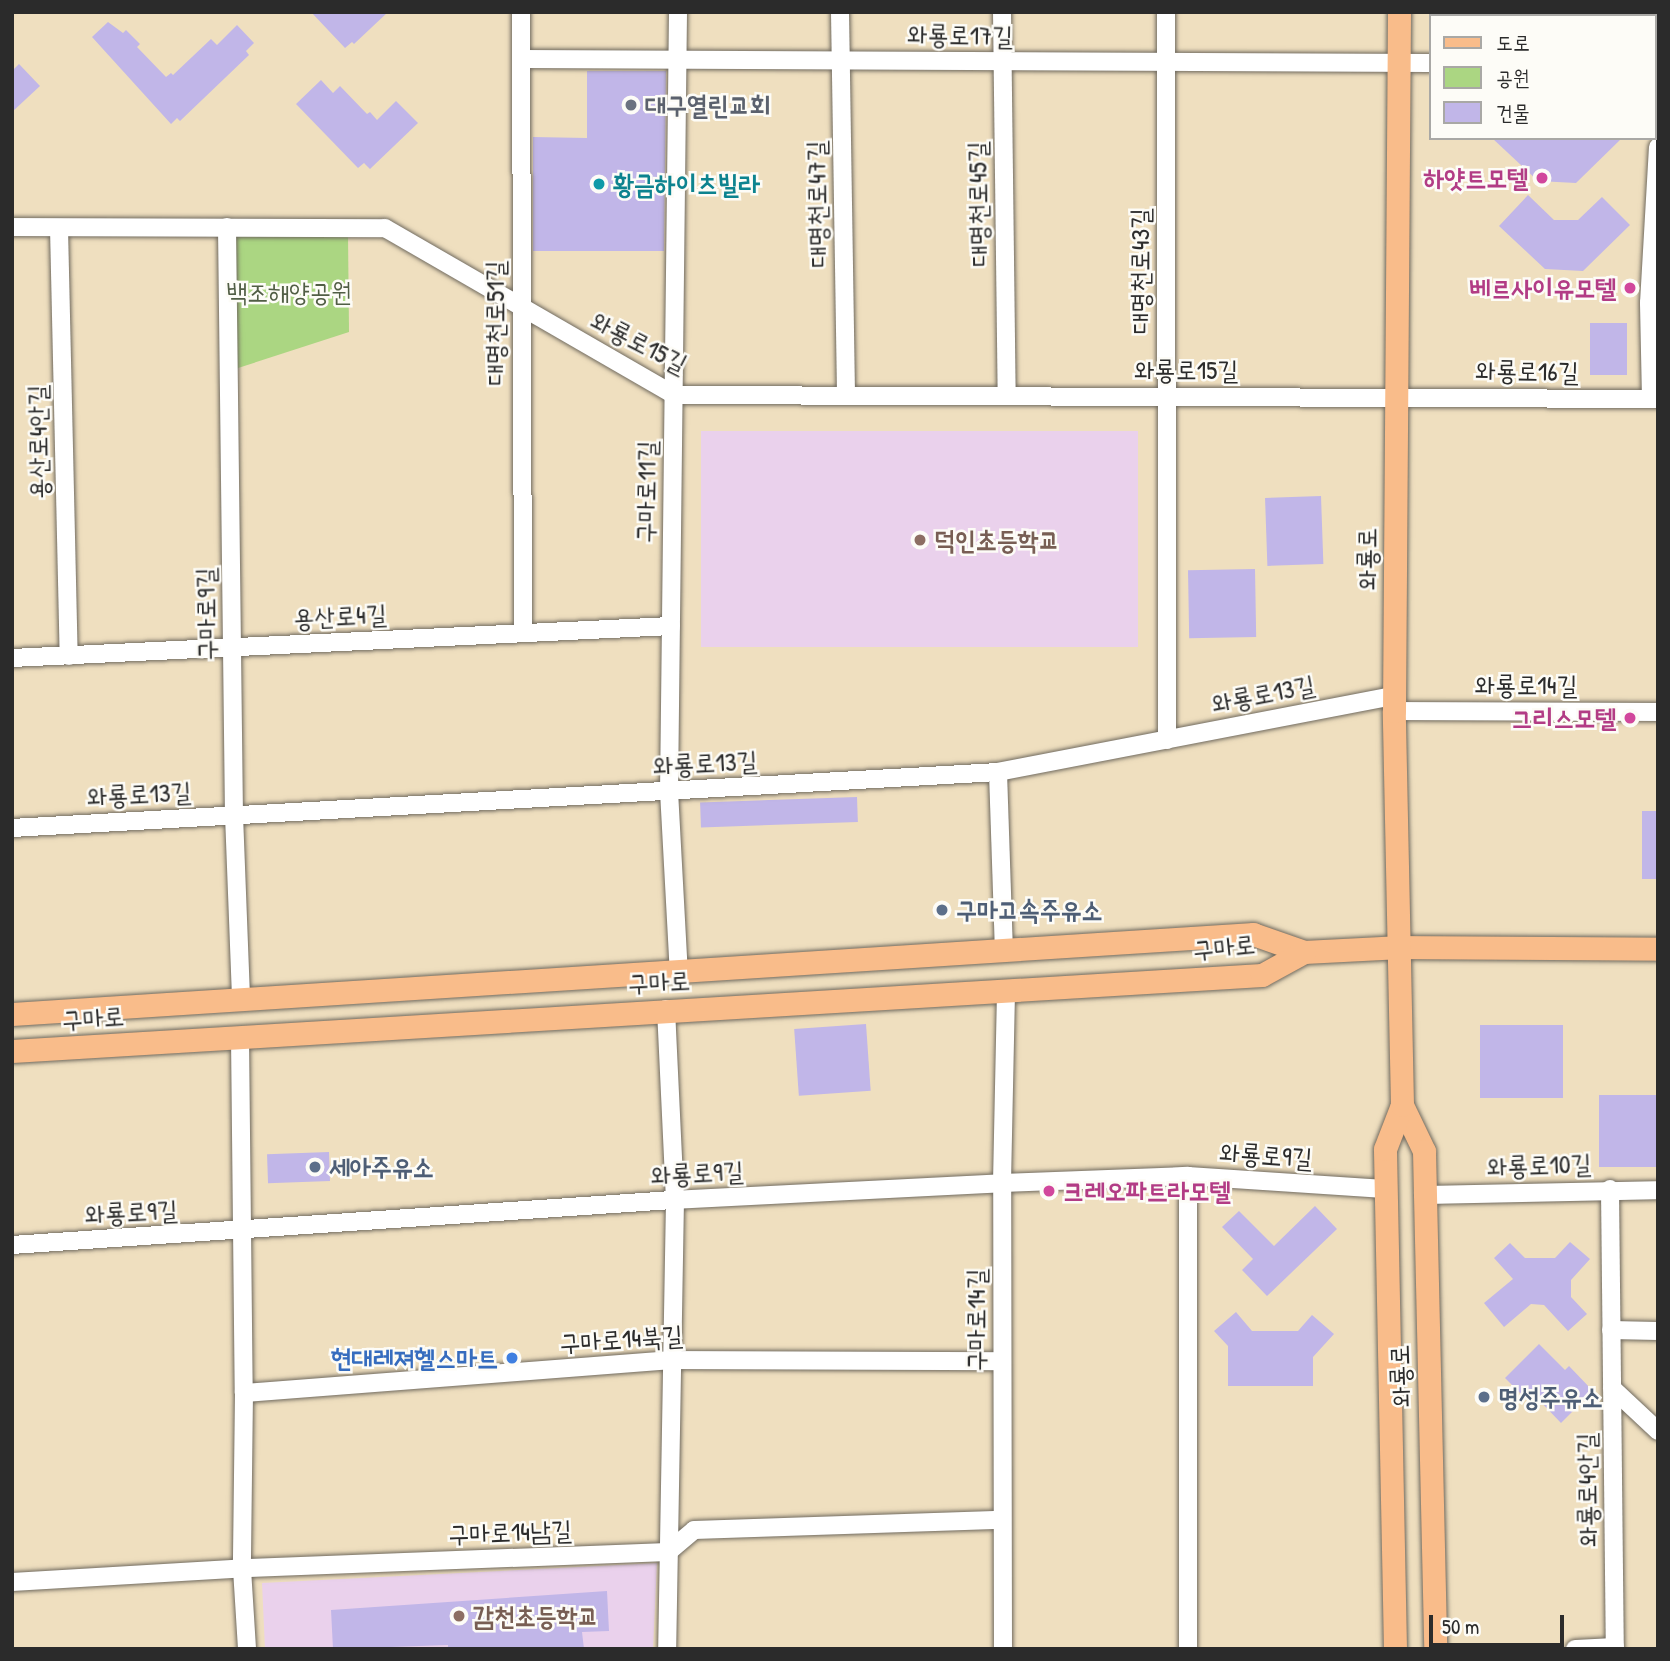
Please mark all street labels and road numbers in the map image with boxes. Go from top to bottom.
street label: 와룡로17길 [907,18,1013,52]
street label: 대명천로47길 [800,140,834,268]
street label: 대명천로45길 [961,141,995,267]
street label: 대명천로43길 [1124,208,1156,334]
street label: 대명천로51길 [479,260,511,386]
street label: 와룡로15길 [586,304,692,380]
street label: 와룡로15길 [1134,354,1238,386]
street label: 와룡로16길 [1475,354,1579,388]
street label: 용산로4안길 [21,385,55,499]
street label: 구마로11길 [630,440,662,544]
street label: 와룡로 [1351,528,1383,590]
street label: 구마로9길 [190,567,222,661]
street label: 용산로4길 [293,598,387,634]
street label: 와룡로13길 [1209,669,1317,719]
street label: 와룡로14길 [1475,669,1577,701]
street label: 와룡로13길 [652,745,758,781]
street label: 와룡로13길 [86,776,192,812]
street label: 구마로 [1191,928,1257,966]
street label: 구마로 [627,965,691,999]
street label: 구마로 [61,1000,125,1036]
street label: 와룡로9길 [1218,1136,1314,1174]
street label: 와룡로10길 [1486,1148,1592,1182]
street label: 와룡로9길 [650,1155,744,1191]
street label: 와룡로9길 [84,1194,178,1230]
street label: 구마로14길 [960,1269,992,1371]
street label: 구마로14북길 [558,1319,684,1359]
street label: 와룡로 [1383,1344,1417,1408]
street label: 와룡로4안길 [1570,1433,1604,1547]
street label: 구마로14남길 [448,1514,572,1550]

